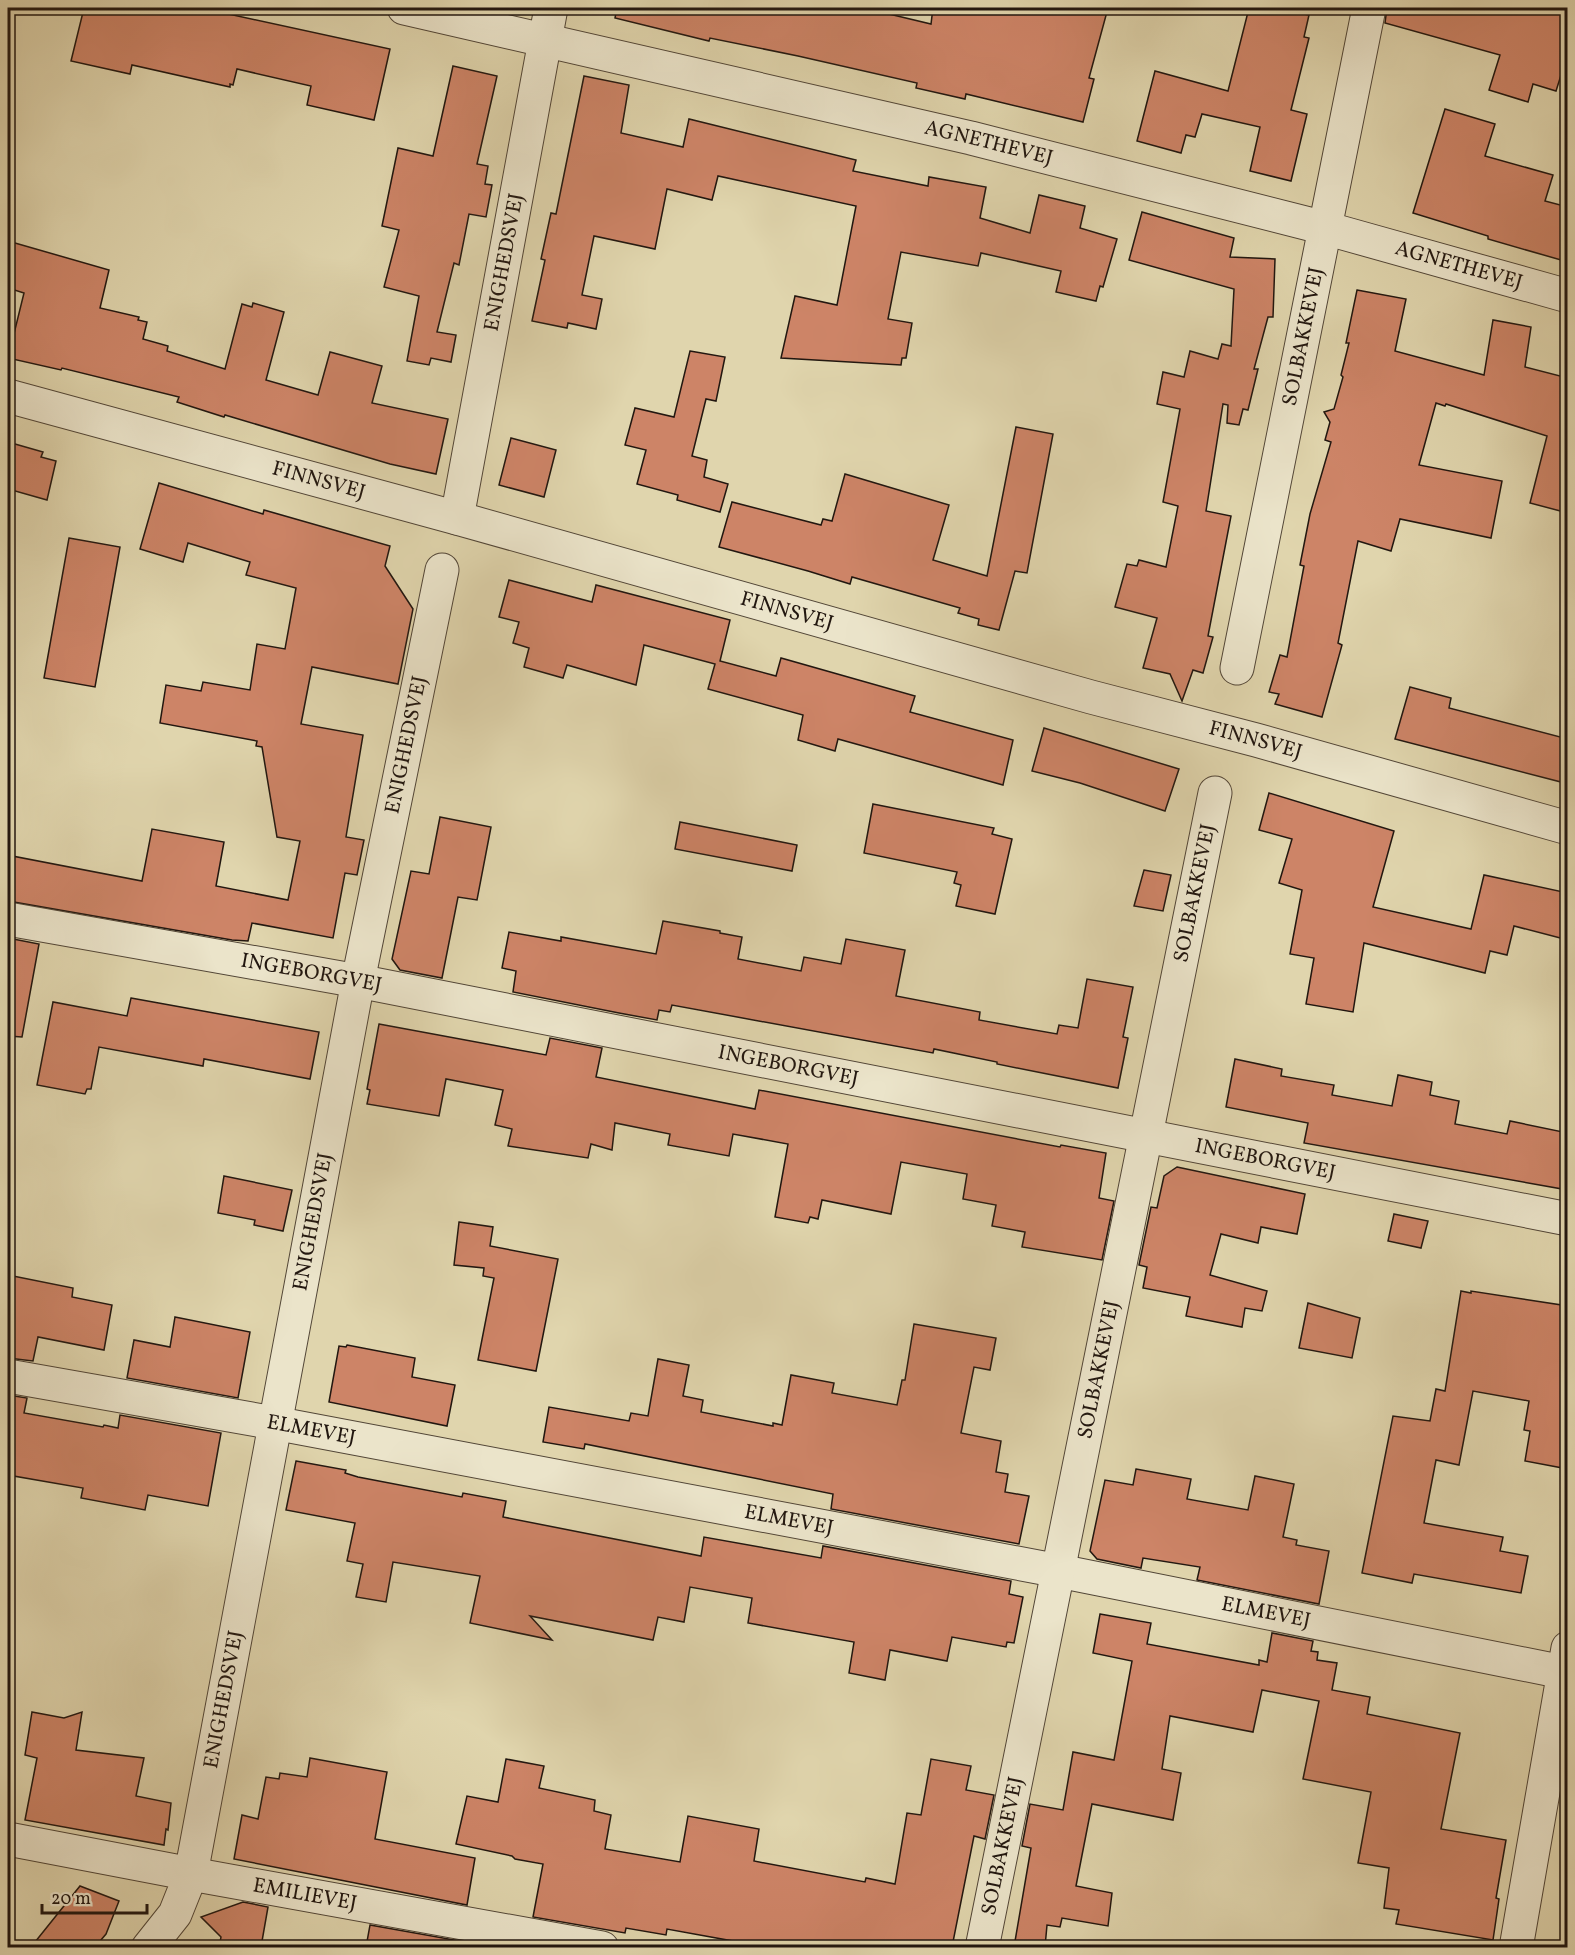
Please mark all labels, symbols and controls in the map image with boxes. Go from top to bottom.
street label: AGNETHEVEJ [922,113,1056,173]
street label: ENIGHEDSVEJ [477,191,531,334]
street label: AGNETHEVEJ [1392,234,1526,297]
street label: SOLBAKKEVEJ [1275,265,1331,408]
street label: FINNSVEJ [269,454,369,507]
street label: FINNSVEJ [737,584,837,638]
street label: ENIGHEDSVEJ [378,673,434,816]
street label: FINNSVEJ [1206,714,1305,767]
street label: SOLBAKKEVEJ [1167,821,1223,965]
street label: INGEBORGVEJ [238,946,384,1000]
street label: INGEBORGVEJ [715,1038,861,1094]
street label: INGEBORGVEJ [1192,1131,1338,1187]
street label: ENIGHEDSVEJ [286,1150,340,1293]
street label: SOLBAKKEVEJ [1071,1298,1127,1441]
street label: ELMEVEJ [264,1407,358,1453]
street label: ELMEVEJ [742,1497,836,1543]
street label: ELMEVEJ [1219,1589,1313,1636]
street label: ENIGHEDSVEJ [197,1628,251,1771]
street label: SOLBAKKEVEJ [974,1774,1031,1918]
street label: EMILIEVEJ [251,1871,359,1918]
scale bar [42,1877,147,1915]
text: 20 m [51,1887,91,1912]

